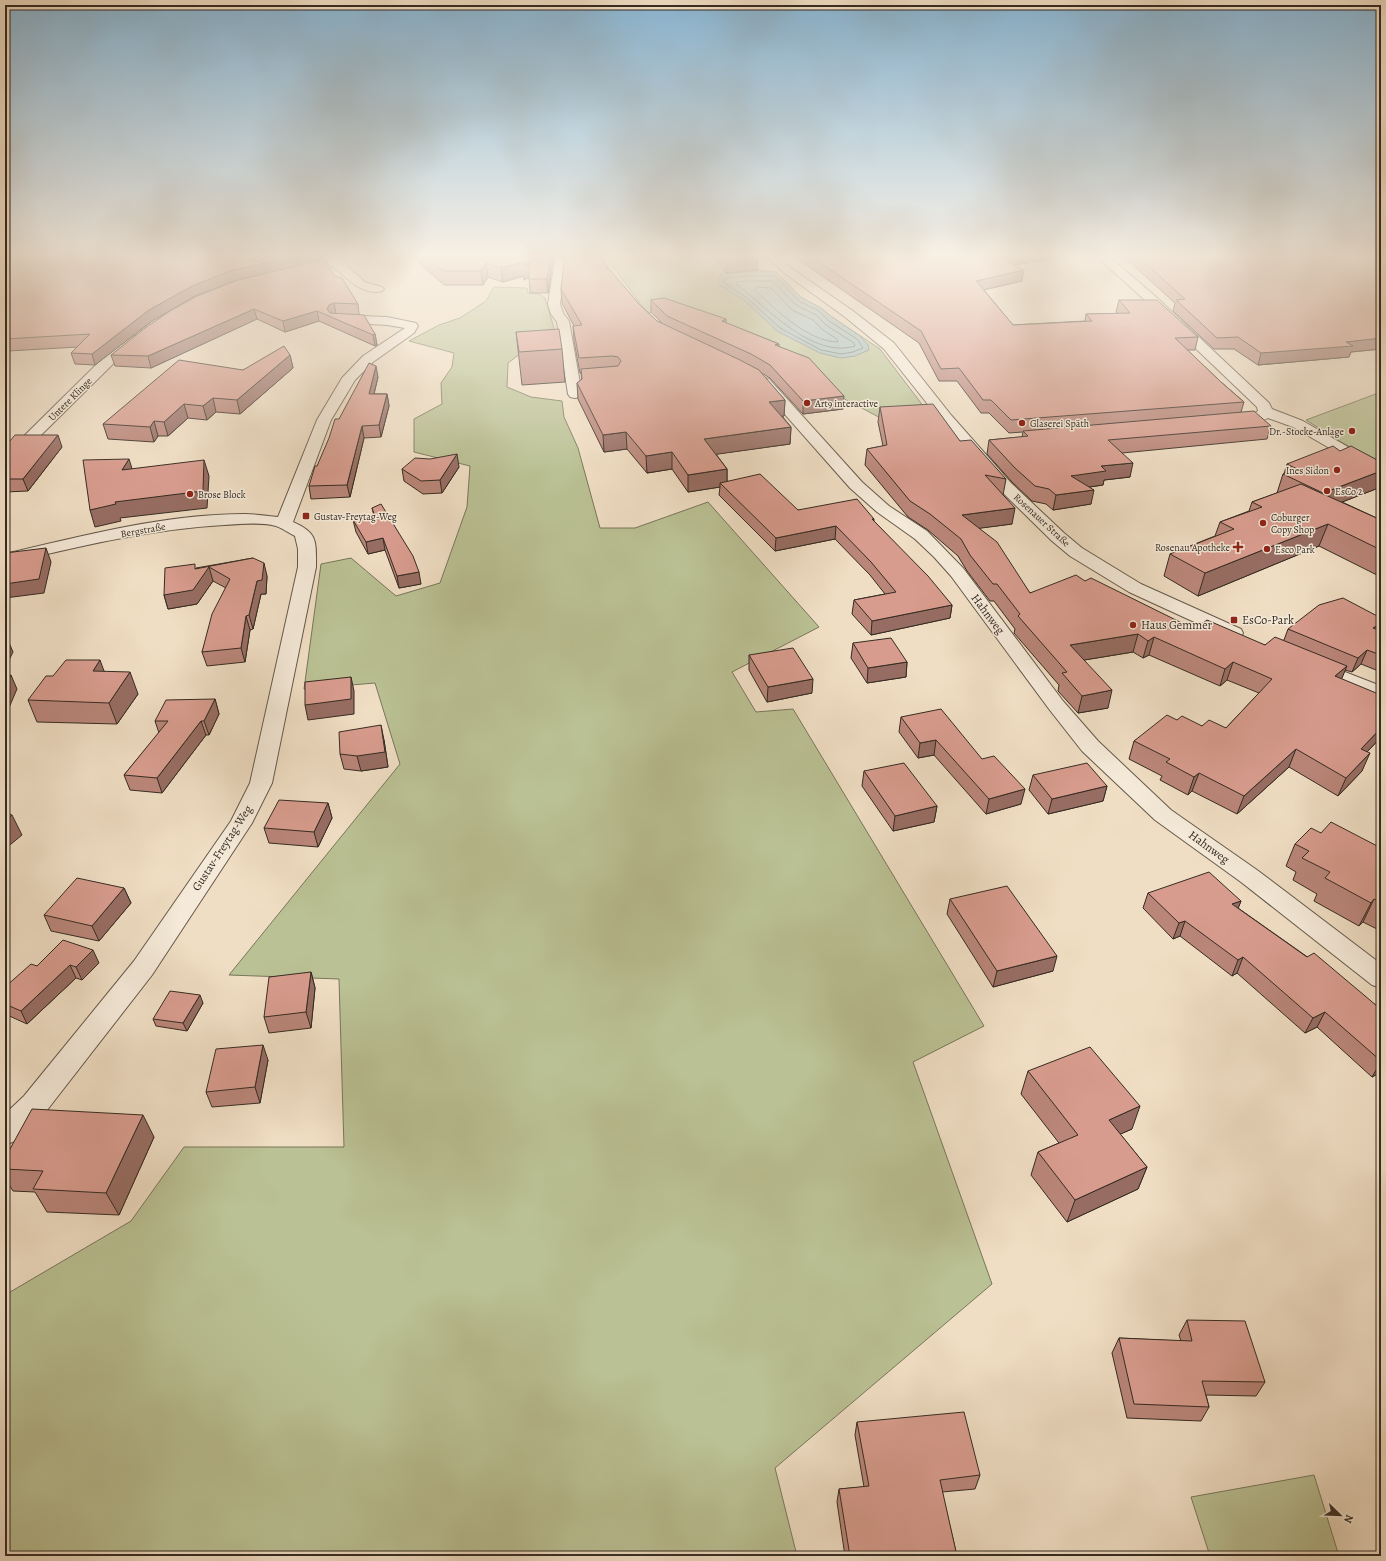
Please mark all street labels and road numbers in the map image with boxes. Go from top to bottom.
street label: Untere Klinge [45,374,95,424]
street label: Rosenauer Straße [1011,491,1073,550]
street label: Bergstraße [120,520,167,540]
street label: Hahnweg [968,591,1008,637]
street label: Gustav-Freytag-Weg [188,802,256,894]
street label: Hahnweg [1185,827,1233,867]

